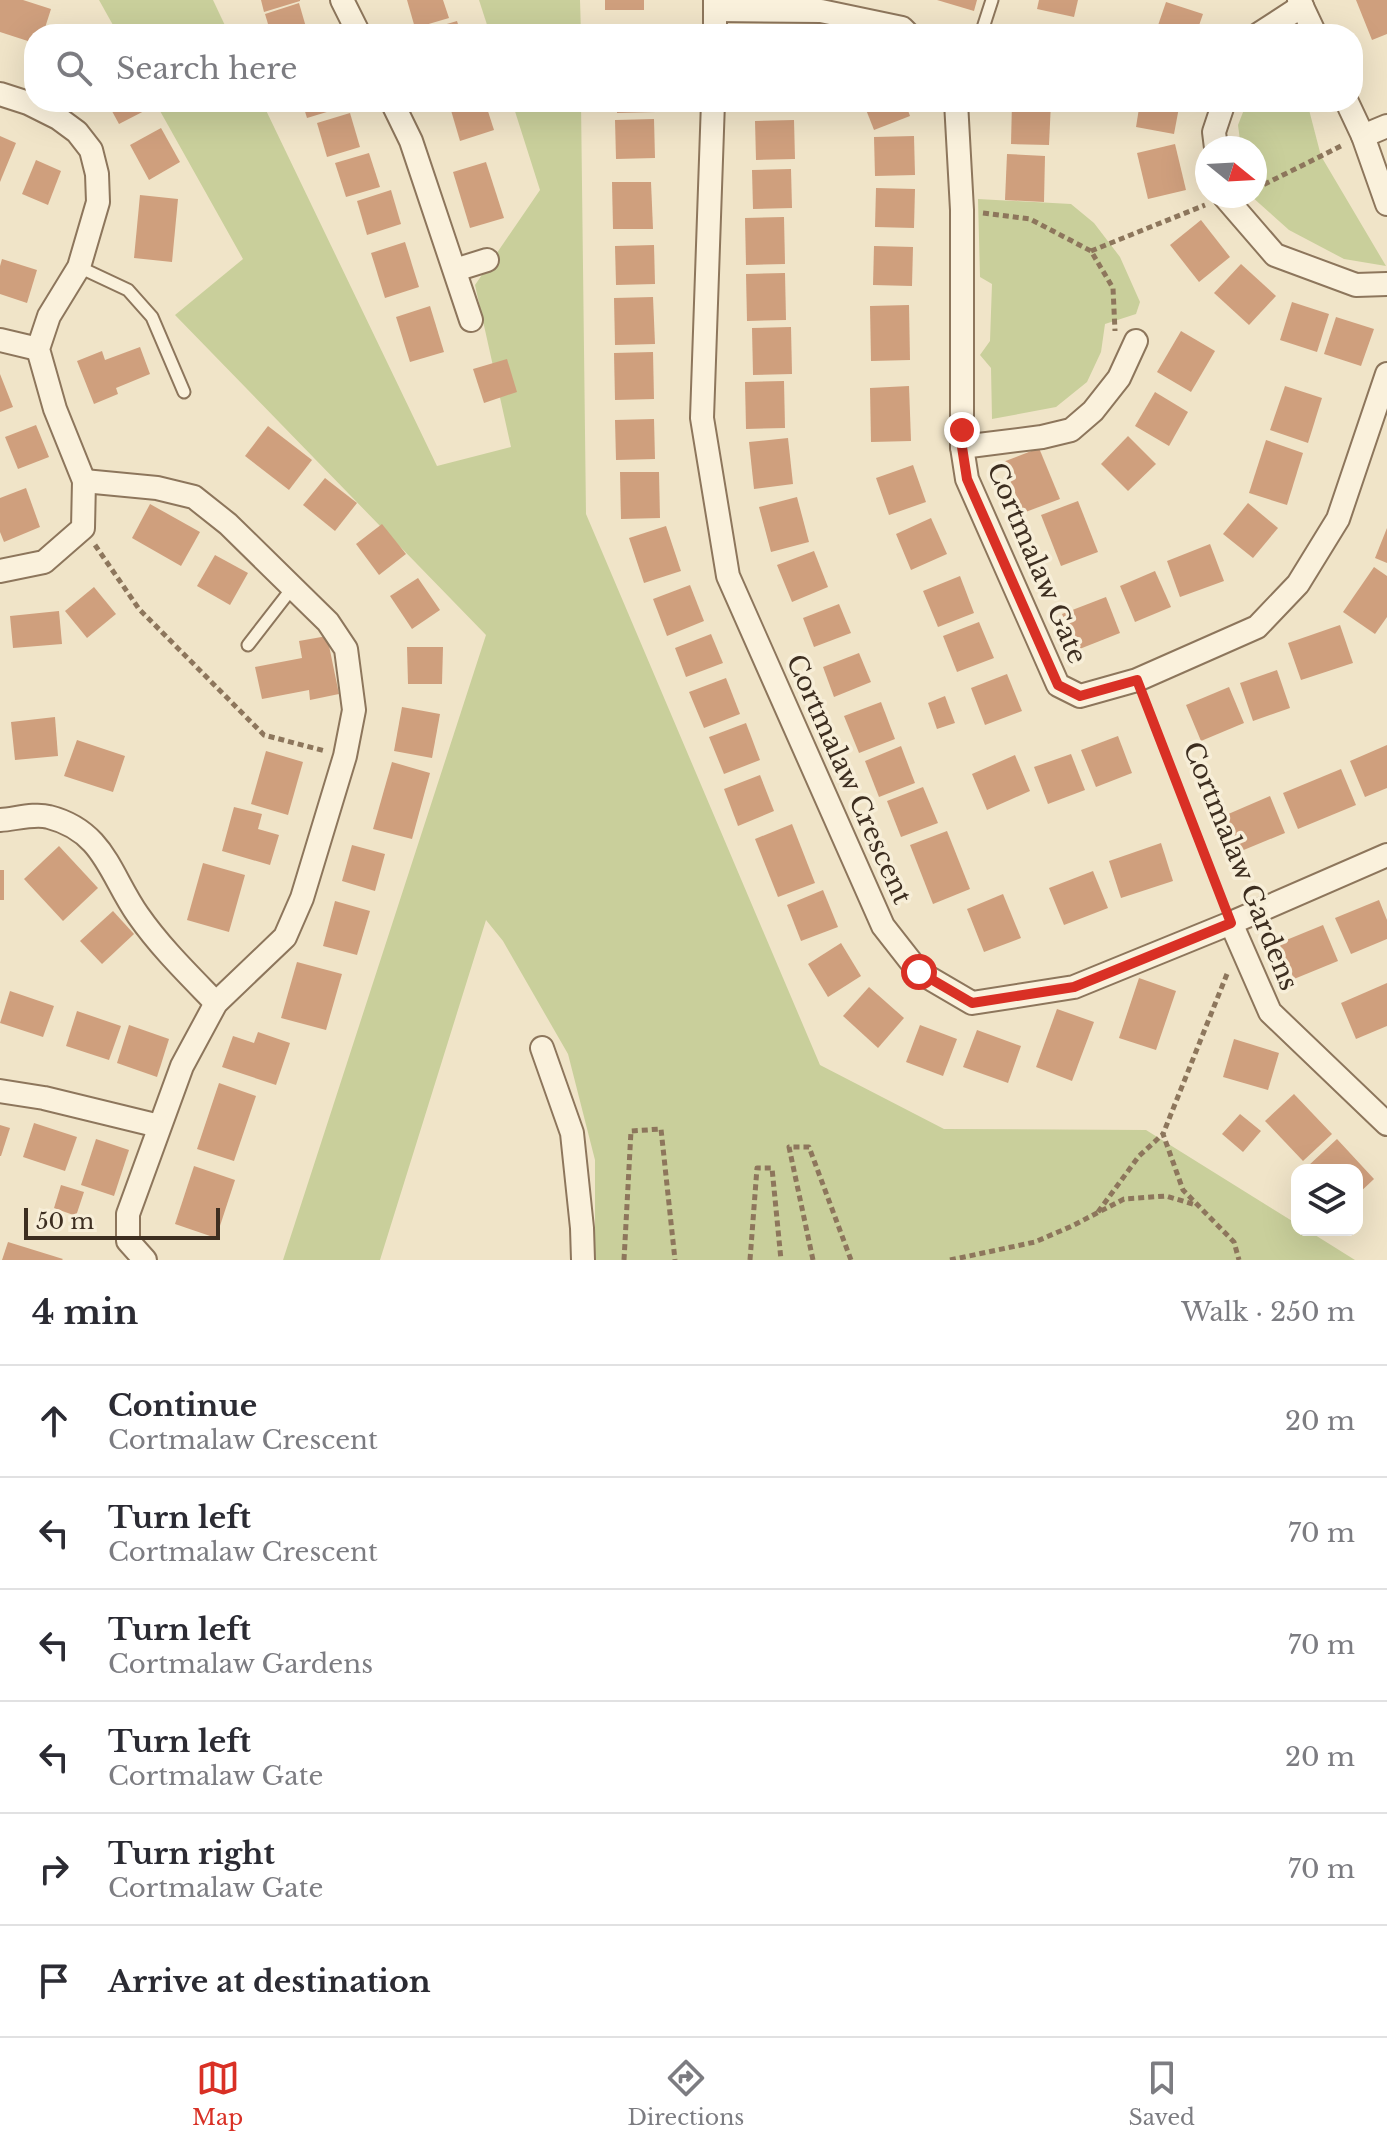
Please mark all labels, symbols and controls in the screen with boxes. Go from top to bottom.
search box [24,24,1363,112]
icon: search [52,46,96,90]
text: Search here [116,50,297,87]
north arrow [1195,136,1267,208]
route end [944,412,980,448]
street label: Cortmalaw Gate [980,458,1094,668]
street label: Cortmalaw Crescent [780,649,919,909]
street label: Cortmalaw Gardens [1177,737,1305,995]
route start [901,954,937,990]
map controls [1291,1164,1363,1236]
button: layers [1291,1164,1363,1236]
scale bar [24,1204,220,1240]
text: 50 m [36,1208,94,1235]
text: 4 min [32,1291,138,1333]
text: Walk · 250 m [1181,1296,1355,1328]
text: Continue [108,1387,257,1424]
icon: ahead [32,1399,76,1443]
text: 20 m [1285,1405,1355,1437]
text: Cortmalaw Crescent [108,1424,378,1456]
text: Turn left [108,1499,251,1536]
icon: left [32,1511,76,1555]
text: 70 m [1288,1517,1355,1549]
text: Cortmalaw Crescent [108,1536,378,1568]
text: Turn left [108,1611,251,1648]
icon: left [32,1623,76,1667]
text: 70 m [1288,1629,1355,1661]
text: Cortmalaw Gardens [108,1648,373,1680]
text: Turn left [108,1723,251,1760]
icon: left [32,1735,76,1779]
text: 20 m [1285,1741,1355,1773]
text: Cortmalaw Gate [108,1760,323,1792]
text: Turn right [108,1835,275,1872]
icon: right [32,1847,76,1891]
text: 70 m [1288,1853,1355,1885]
text: Cortmalaw Gate [108,1872,323,1904]
icon: arrive [32,1959,76,2003]
text: Arrive at destination [108,1963,431,2000]
tab: Map [192,2056,243,2131]
tab: Directions [627,2056,744,2131]
tab: Saved [1129,2056,1195,2131]

